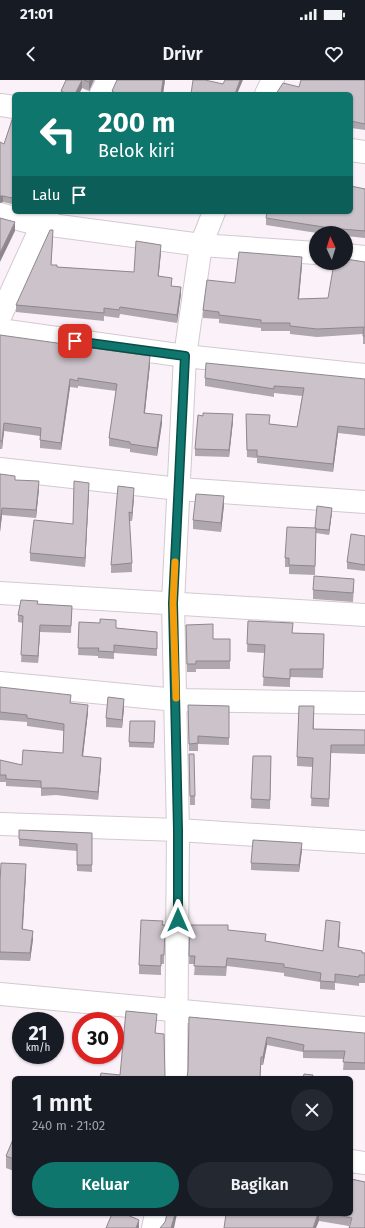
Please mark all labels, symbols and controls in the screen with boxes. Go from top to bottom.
text: 21:01 [20,5,53,23]
icon: back [20,43,42,65]
text: Drivr [162,43,203,65]
icon: heart [323,43,345,65]
text: 200 m [98,106,176,139]
icon: left [32,108,84,160]
text: Belok kiri [98,140,175,162]
icon: arrive [68,184,90,206]
text: Lalu [32,186,60,204]
north arrow [309,226,353,270]
map controls [309,226,353,270]
pin [58,324,92,358]
icon: arrive [64,330,86,352]
position arrow [157,899,199,941]
speed limit sign: 30 [72,1012,124,1064]
text: 21 [28,1021,48,1045]
text: km/h [26,1042,50,1054]
text: 1 mnt [32,1089,92,1117]
button: close [291,1089,333,1131]
text: 240 m · 21:02 [32,1118,105,1133]
button: Keluar [32,1162,179,1208]
button: Bagikan [187,1162,333,1208]

